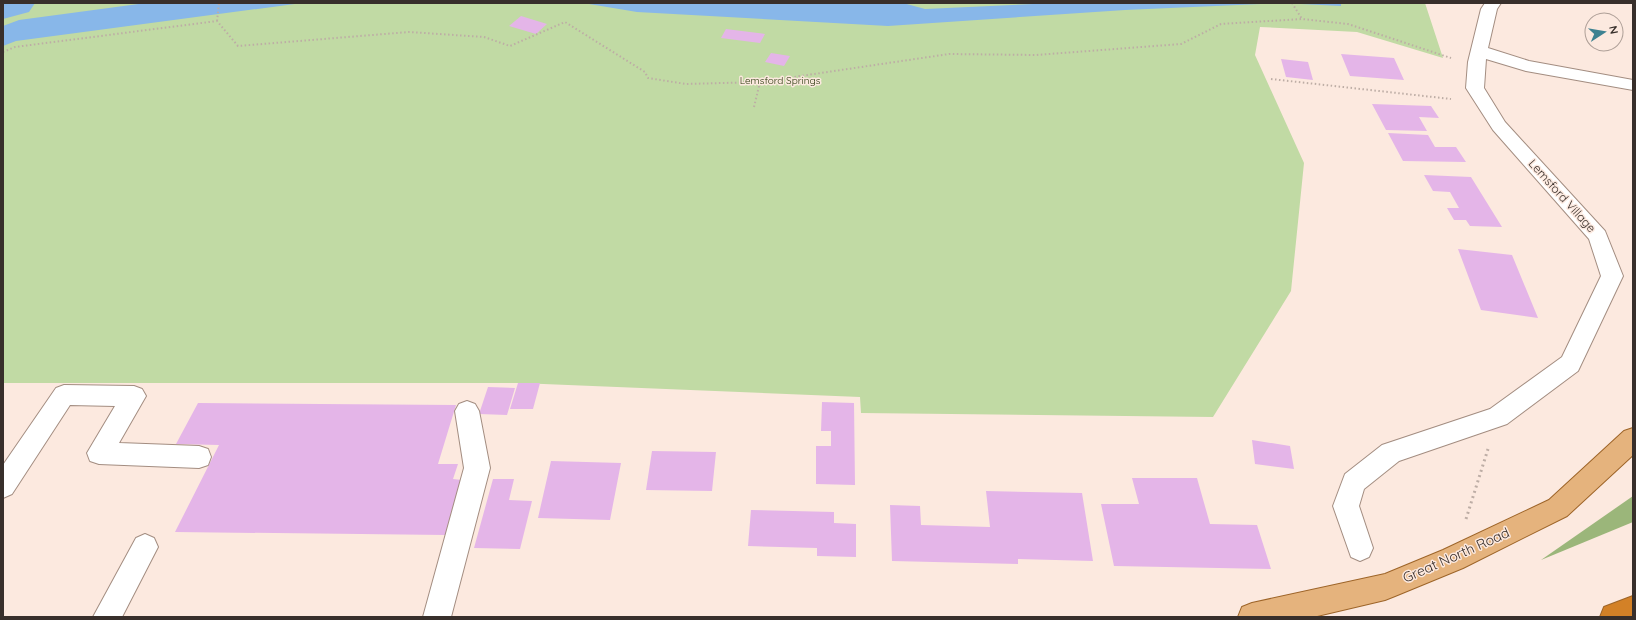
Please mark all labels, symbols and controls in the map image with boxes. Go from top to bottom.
north arrow [1584,12,1624,52]
text: N [1606,25,1621,35]
park label: Lemsford Springs [740,74,821,87]
street label: Lemsford Village [1526,156,1599,235]
street label: Great North Road [1400,523,1512,587]

